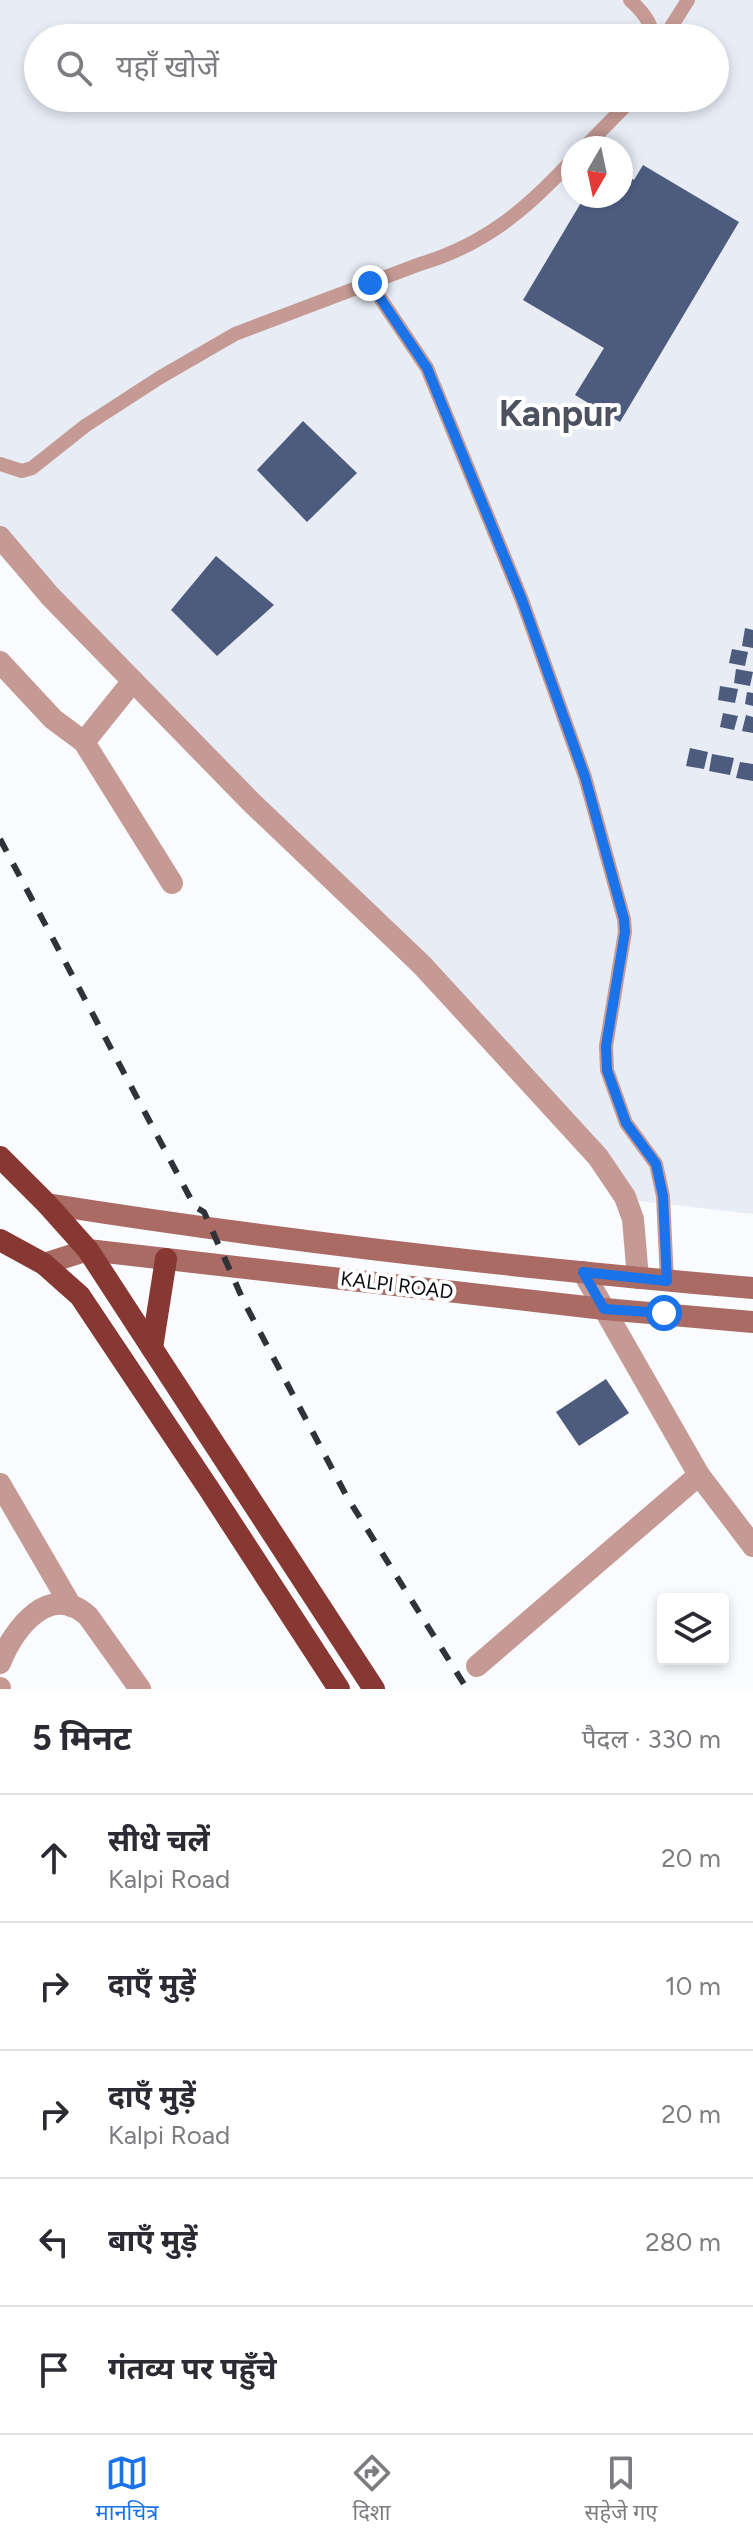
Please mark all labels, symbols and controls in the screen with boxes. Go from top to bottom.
search box [24,24,729,112]
icon: search [52,46,96,90]
text: यहाँ खोजें [116,48,219,85]
north arrow [561,136,633,208]
route end [352,265,388,301]
district label: Kanpur [499,392,617,435]
street label: KALPI ROAD [339,1266,455,1304]
route start [646,1295,682,1331]
map controls [657,1593,729,1665]
button: layers [657,1593,729,1665]
text: 5 मिनट [32,1718,131,1759]
text: पैदल · 330 m [582,1723,721,1755]
text: सीधे चलें [108,1822,210,1859]
icon: ahead [32,1836,76,1880]
text: 20 m [661,1842,721,1874]
text: Kalpi Road [108,1863,230,1895]
icon: right [32,1964,76,2008]
text: दाएँ मुड़ें [108,1966,196,2003]
text: 10 m [665,1970,721,2002]
text: दाएँ मुड़ें [108,2078,196,2115]
icon: right [32,2092,76,2136]
text: 20 m [661,2098,721,2130]
text: Kalpi Road [108,2119,230,2151]
icon: left [32,2220,76,2264]
text: बाएँ मुड़ें [108,2222,197,2259]
text: 280 m [645,2226,721,2258]
icon: arrive [32,2348,76,2392]
text: गंतव्य पर पहुँचे [108,2350,277,2387]
tab: मानचित्र [96,2451,158,2529]
tab: दिशा [350,2451,394,2529]
tab: सहेजे गए [585,2451,657,2529]

